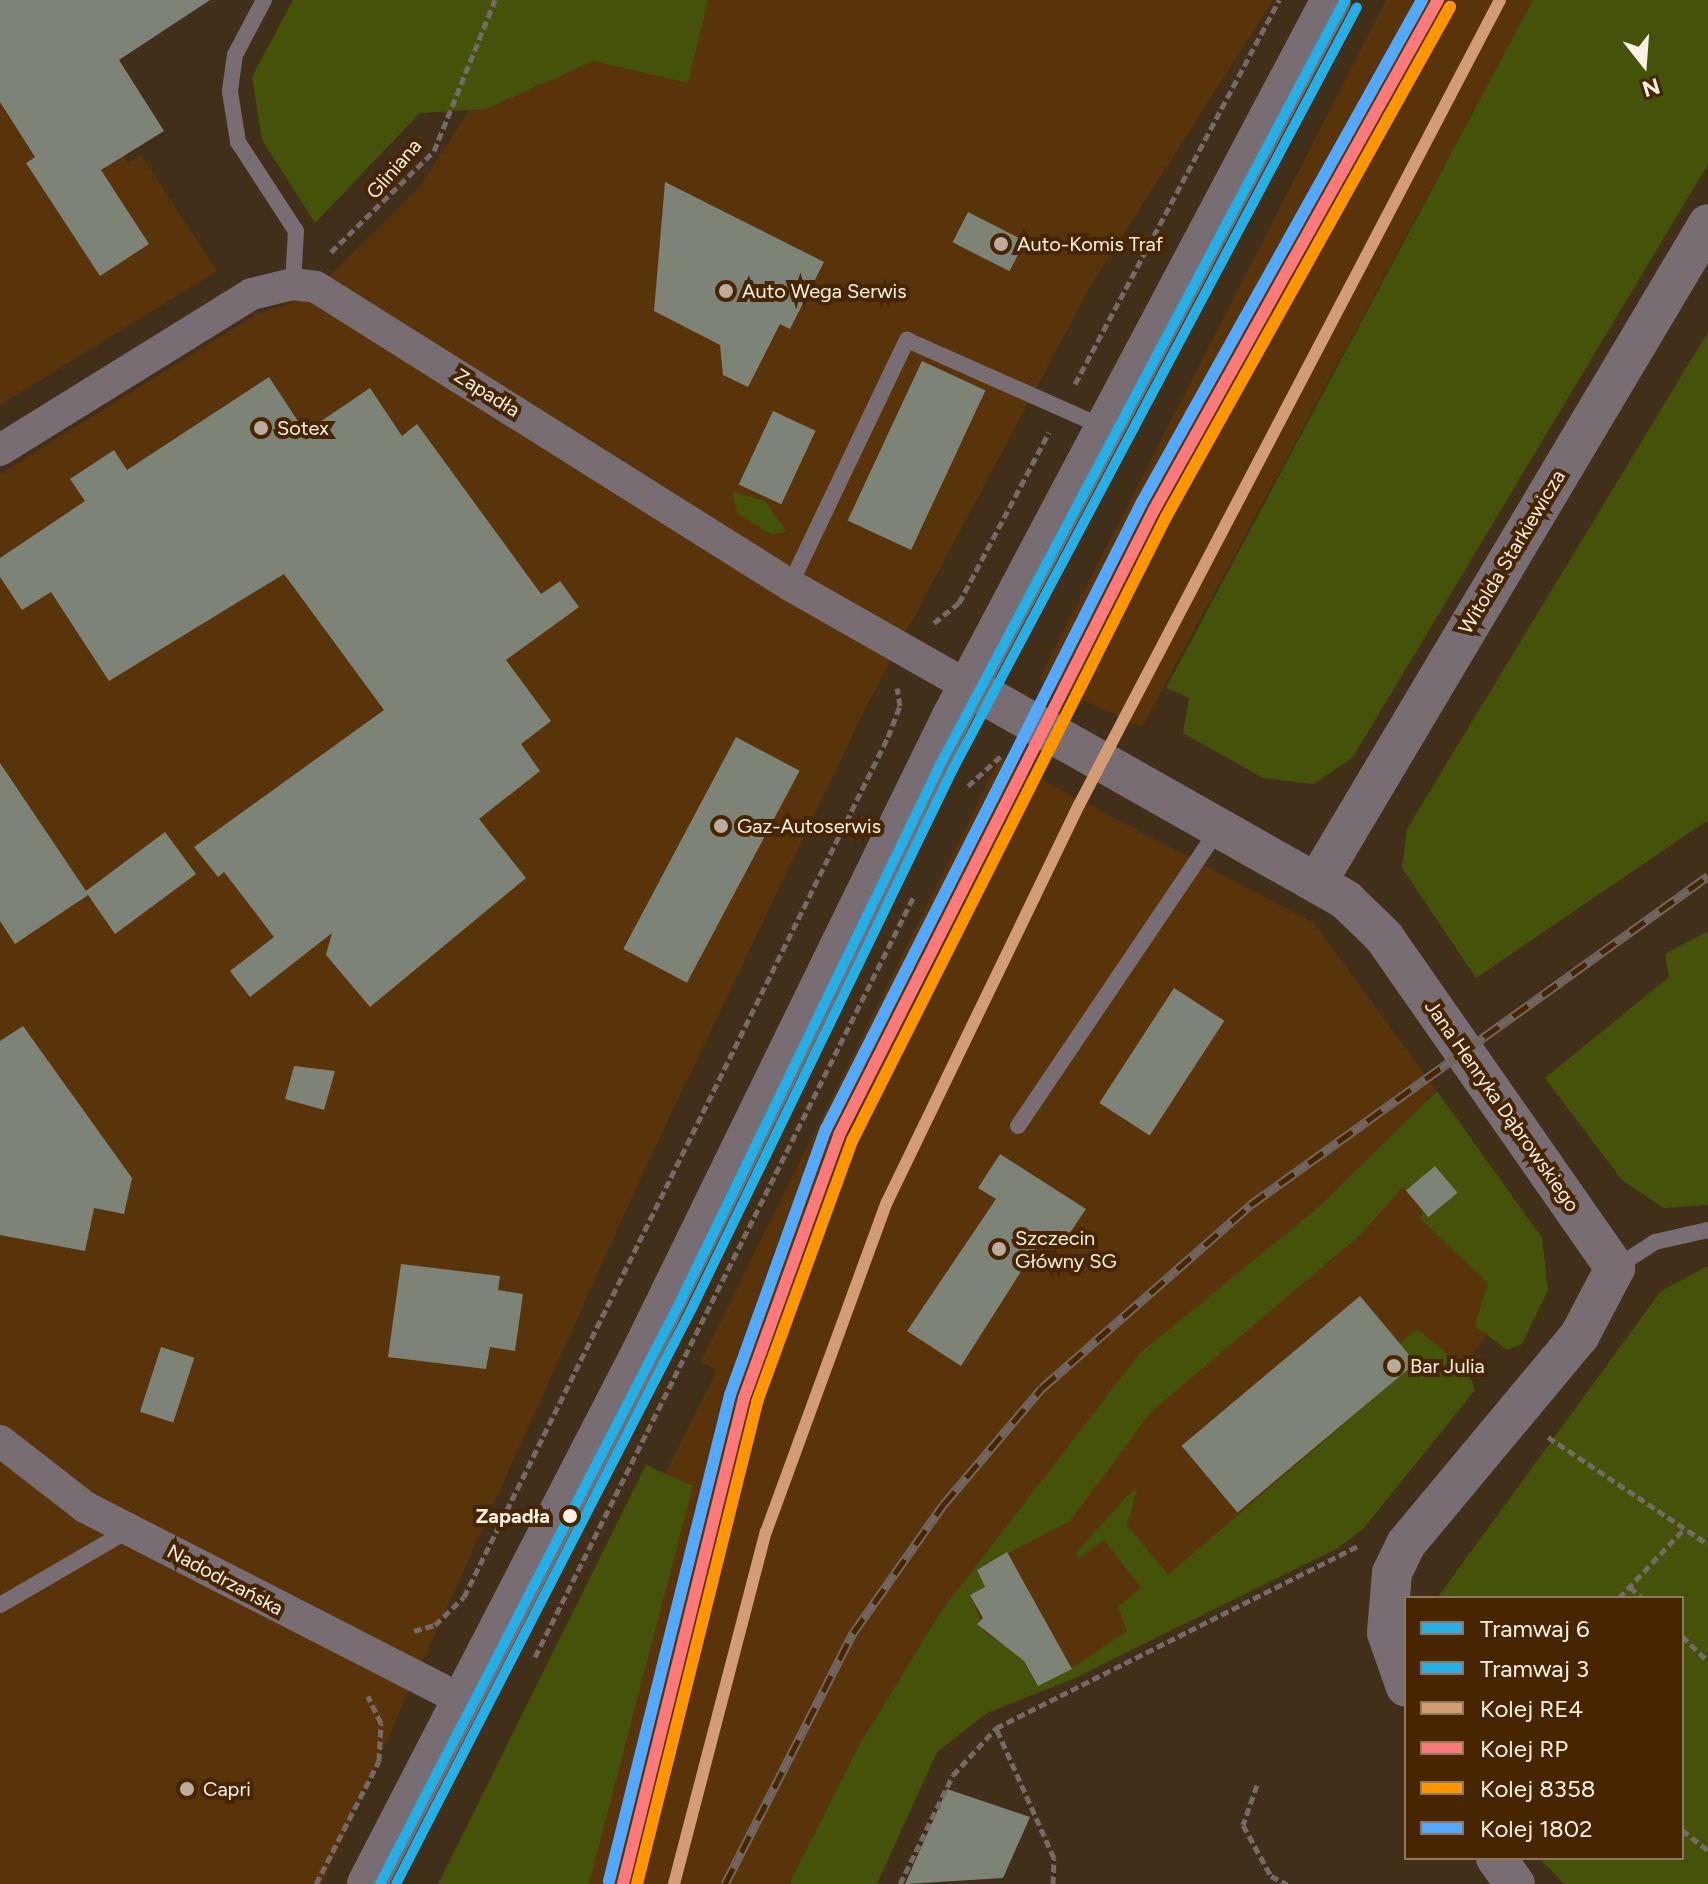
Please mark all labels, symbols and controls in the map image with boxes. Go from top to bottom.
north arrow [1604,24,1684,104]
text: N [1639,72,1663,103]
street label: Gliniana [361,134,427,204]
place label: Auto-Komis Traf [1017,232,1163,256]
marker: Auto-Komis Traf [992,235,1010,253]
place label: Auto Wega Serwis [742,279,907,303]
marker: Auto Wega Serwis [717,282,735,300]
street label: Zapadła [450,364,524,422]
place label: Sotex [277,416,329,440]
marker: Sotex [252,419,270,437]
street label: Witolda Starkiewicza [1454,466,1570,638]
place label: Gaz-Autoserwis [737,814,881,838]
marker: Gaz-Autoserwis [712,817,730,835]
street label: Jana Henryka Dąbrowskiego [1420,995,1584,1217]
place label: Szczecin Główny SG [1015,1226,1117,1273]
marker: Szczecin Główny SG [990,1240,1008,1258]
place label: Bar Julia [1410,1354,1485,1378]
marker: Bar Julia [1385,1357,1403,1375]
marker: Zapadła [557,1503,583,1529]
place label: Zapadła [476,1504,550,1528]
street label: Nadodrzańska [163,1539,287,1621]
legend [1404,1596,1684,1860]
text: Tramwaj 6 [1480,1614,1589,1643]
text: Tramwaj 3 [1480,1654,1589,1683]
text: Kolej RE4 [1480,1694,1583,1723]
text: Kolej RP [1480,1734,1568,1763]
text: Kolej 8358 [1480,1774,1595,1803]
place label: Capri [203,1777,251,1801]
marker: Capri [178,1780,196,1798]
text: Kolej 1802 [1480,1814,1593,1843]

